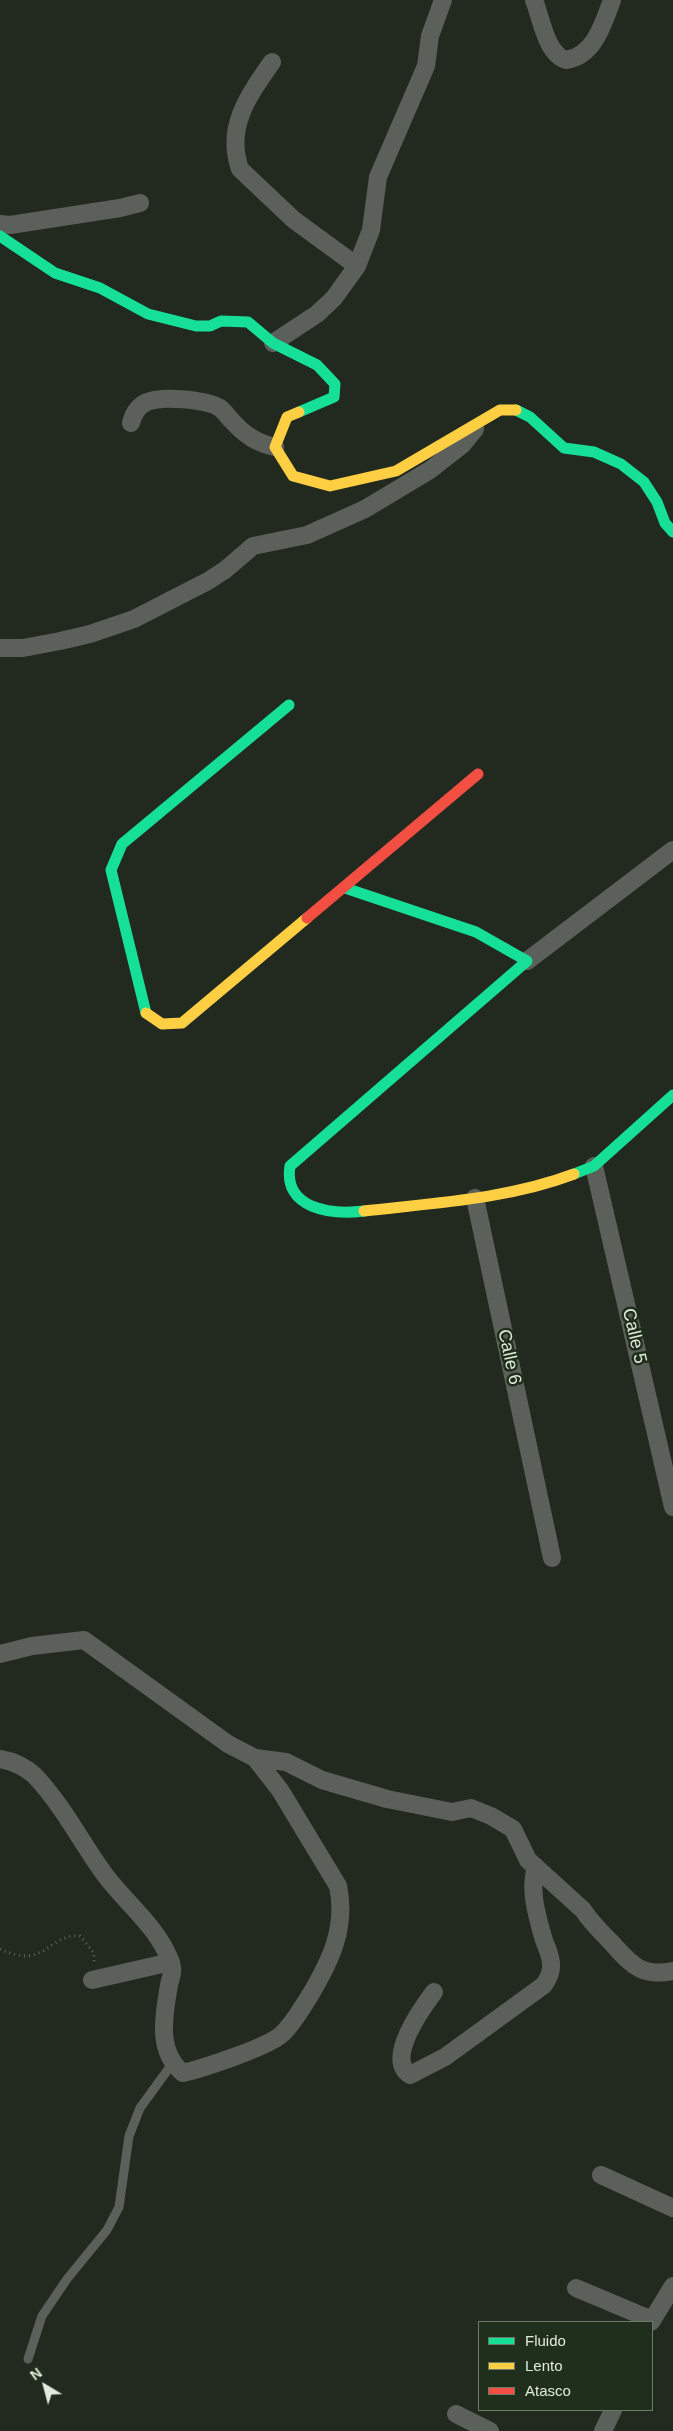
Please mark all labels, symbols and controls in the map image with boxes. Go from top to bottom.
street label: Calle 5 [617,1306,651,1366]
street label: Calle 6 [493,1327,525,1387]
legend [478,2321,653,2411]
text: Fluido [525,2332,566,2349]
text: Lento [525,2357,563,2374]
north arrow [20,2361,70,2411]
text: N [27,2365,45,2383]
text: Atasco [525,2382,571,2399]

